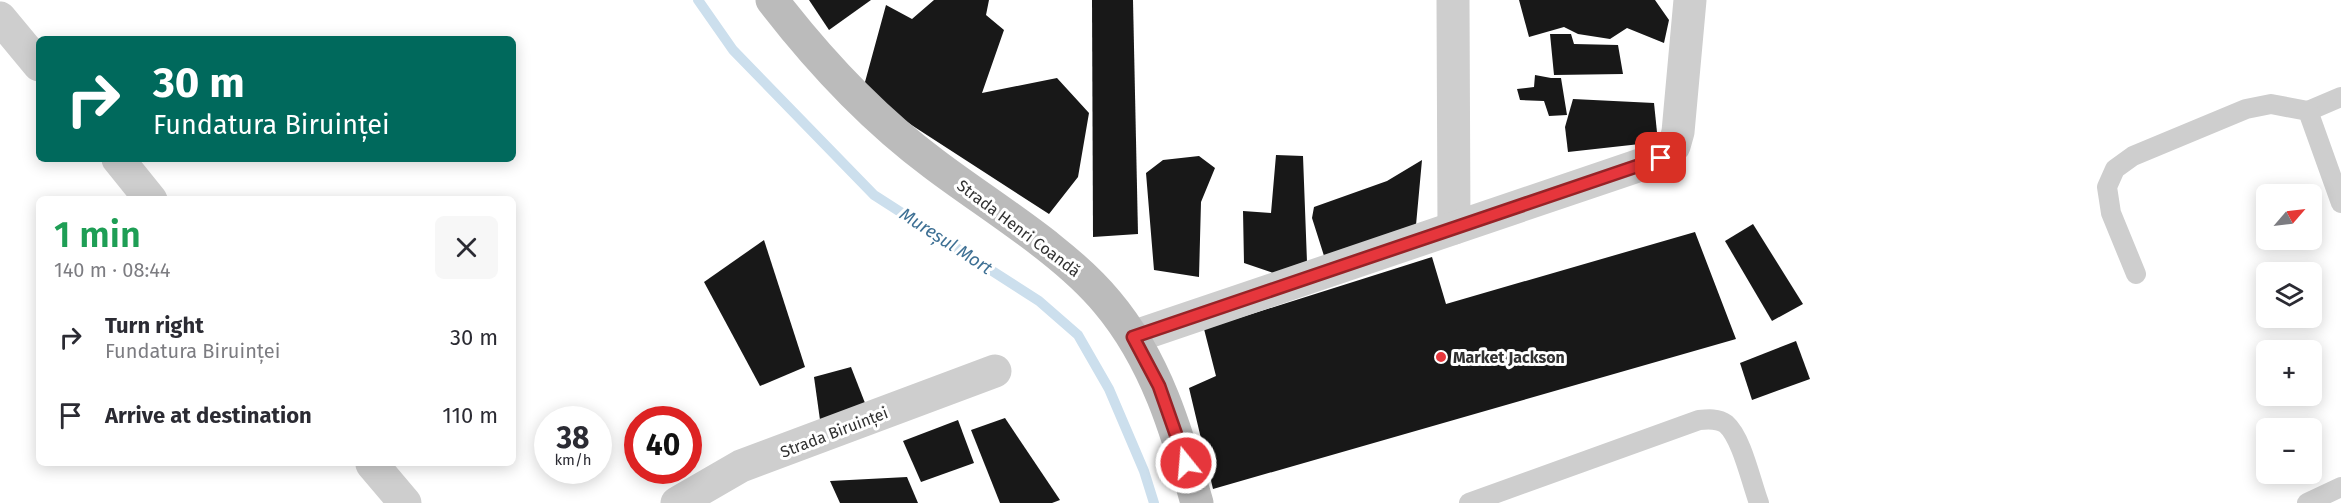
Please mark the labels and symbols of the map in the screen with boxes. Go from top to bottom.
pin [1635,132,1686,183]
street label: Strada Henri Coandă [953,176,1084,281]
north arrow [2256,184,2322,250]
water label: Mureșul Mort [895,203,997,280]
place label: Market Jackson [1453,348,1565,367]
marker: Market Jackson [1434,350,1448,364]
street label: Strada Biruinței [778,403,891,463]
speed limit sign: 40 [624,406,702,484]
position arrow [1154,431,1218,495]

